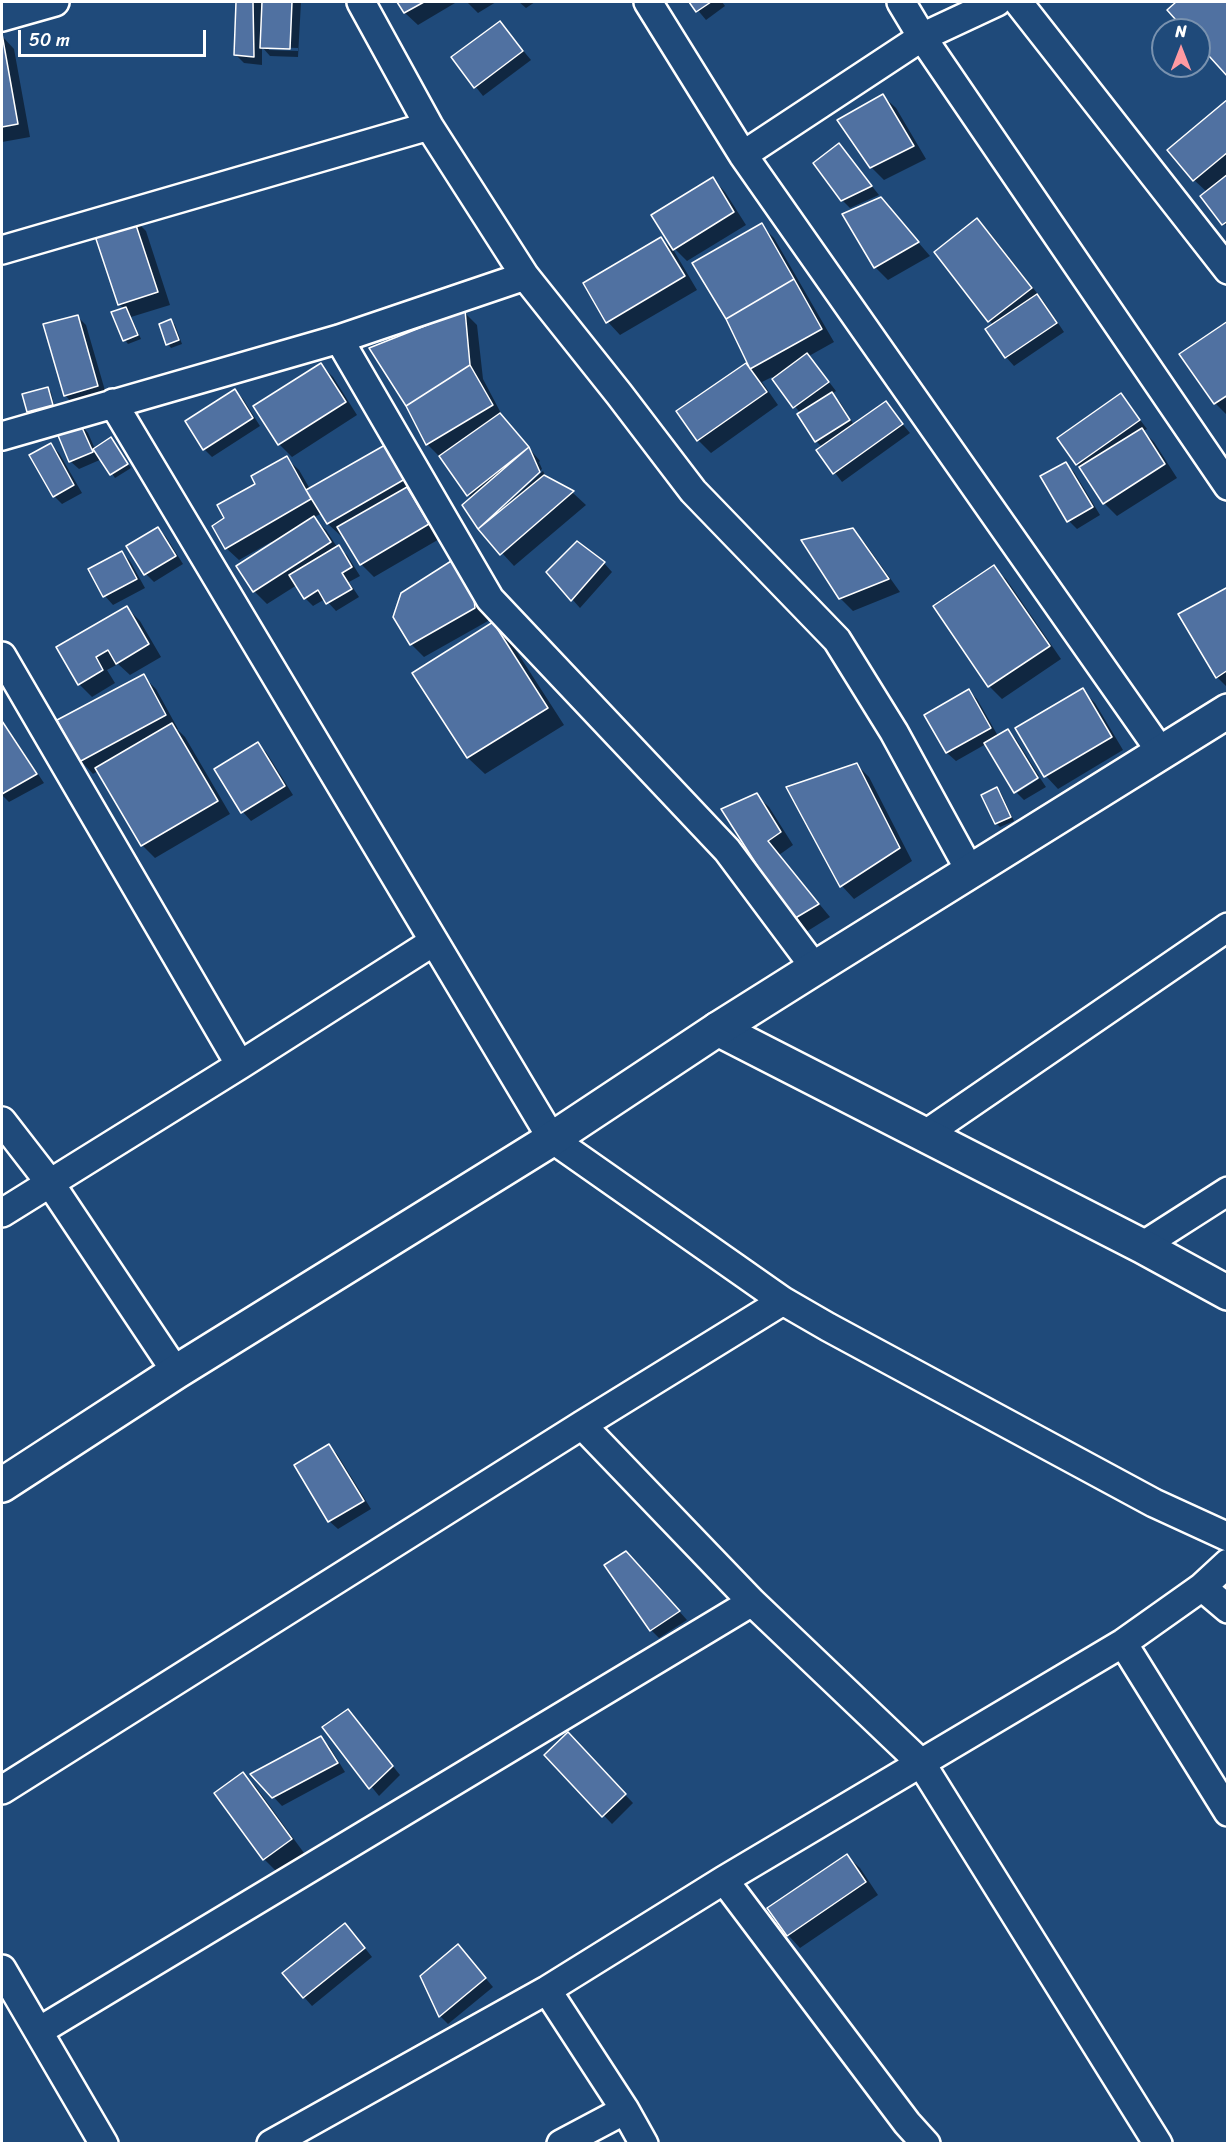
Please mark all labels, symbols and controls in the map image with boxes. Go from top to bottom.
text: N [1175,17,1187,46]
scale bar [21,18,208,56]
north arrow [1151,18,1211,78]
text: 50 m [29,24,70,56]

